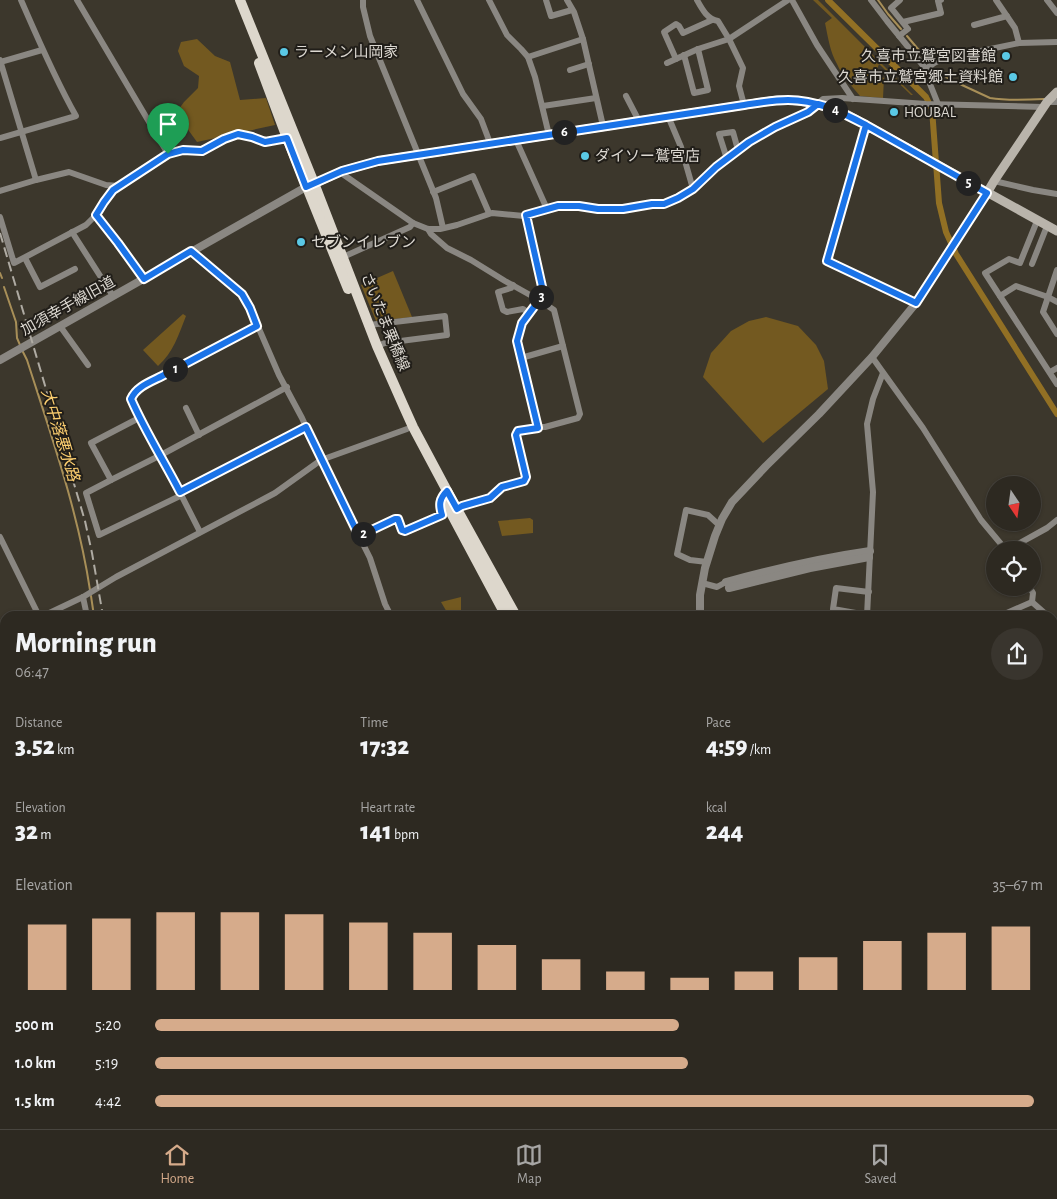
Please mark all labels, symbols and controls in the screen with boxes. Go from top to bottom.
place label: ラーメン山岡家 [294,44,398,60]
marker: ラーメン山岡家 [278,46,290,58]
place label: 久喜市立鷲宮図書館 [861,47,996,64]
marker: 久喜市立鷲宮図書館 [1000,50,1012,62]
place label: 久喜市立鷲宮郷土資料館 [838,68,1003,85]
marker: 久喜市立鷲宮郷土資料館 [1007,71,1019,83]
pin: 4 [822,98,848,122]
pin [147,103,189,154]
text: 4 [832,103,839,117]
place label: HOUBAL [904,105,957,120]
marker: HOUBAL [888,106,900,118]
icon: arrive [154,110,182,138]
pin: 6 [552,120,576,144]
text: 6 [561,125,568,139]
place label: ダイソー鷲宮店 [595,147,700,164]
marker: ダイソー鷲宮店 [579,150,591,162]
pin: 5 [956,170,980,196]
text: 5 [965,176,972,190]
place label: セブンイレブン [311,234,416,250]
marker: セブンイレブン [295,236,307,248]
street label: さいたま栗橋線 [358,270,412,373]
street label: 加須幸手線旧道 [18,273,118,338]
pin: 3 [528,284,554,310]
text: 3 [538,290,545,304]
pin: 1 [162,356,188,382]
text: 1 [173,362,178,376]
water label: 大中落悪水路 [38,386,83,485]
north arrow [986,476,1041,531]
map controls [986,476,1041,596]
pin: 2 [350,522,376,546]
text: 2 [360,527,367,541]
button: locate [986,541,1041,596]
button: share [991,628,1043,680]
text: Morning run [15,630,157,658]
text: 06:47 [15,664,49,680]
text: Distance [15,716,62,730]
text: Time [360,716,388,730]
text: Pace [706,716,731,730]
text: 3.52 [15,734,55,759]
text: 17:32 [360,734,409,759]
text: 4:59 [706,734,747,759]
text: km [55,743,75,757]
text: /km [747,743,771,757]
text: Elevation [15,801,66,815]
text: Heart rate [360,801,415,815]
text: kcal [706,801,727,815]
text: 32 [15,819,38,844]
text: 141 [360,819,392,844]
text: 244 [706,819,743,844]
text: m [38,828,52,842]
text: bpm [392,828,419,842]
text: Elevation [15,877,73,893]
text: 35–67 m [992,877,1043,893]
text: 500 m [15,1017,54,1033]
text: 5:20 [95,1017,121,1033]
text: 1.0 km [15,1055,56,1071]
text: 5:19 [95,1055,118,1071]
text: 1.5 km [15,1093,55,1109]
text: 4:42 [95,1093,121,1109]
tab: Home [161,1141,194,1188]
tab: Map [515,1141,543,1188]
tab: Saved [864,1141,896,1188]

